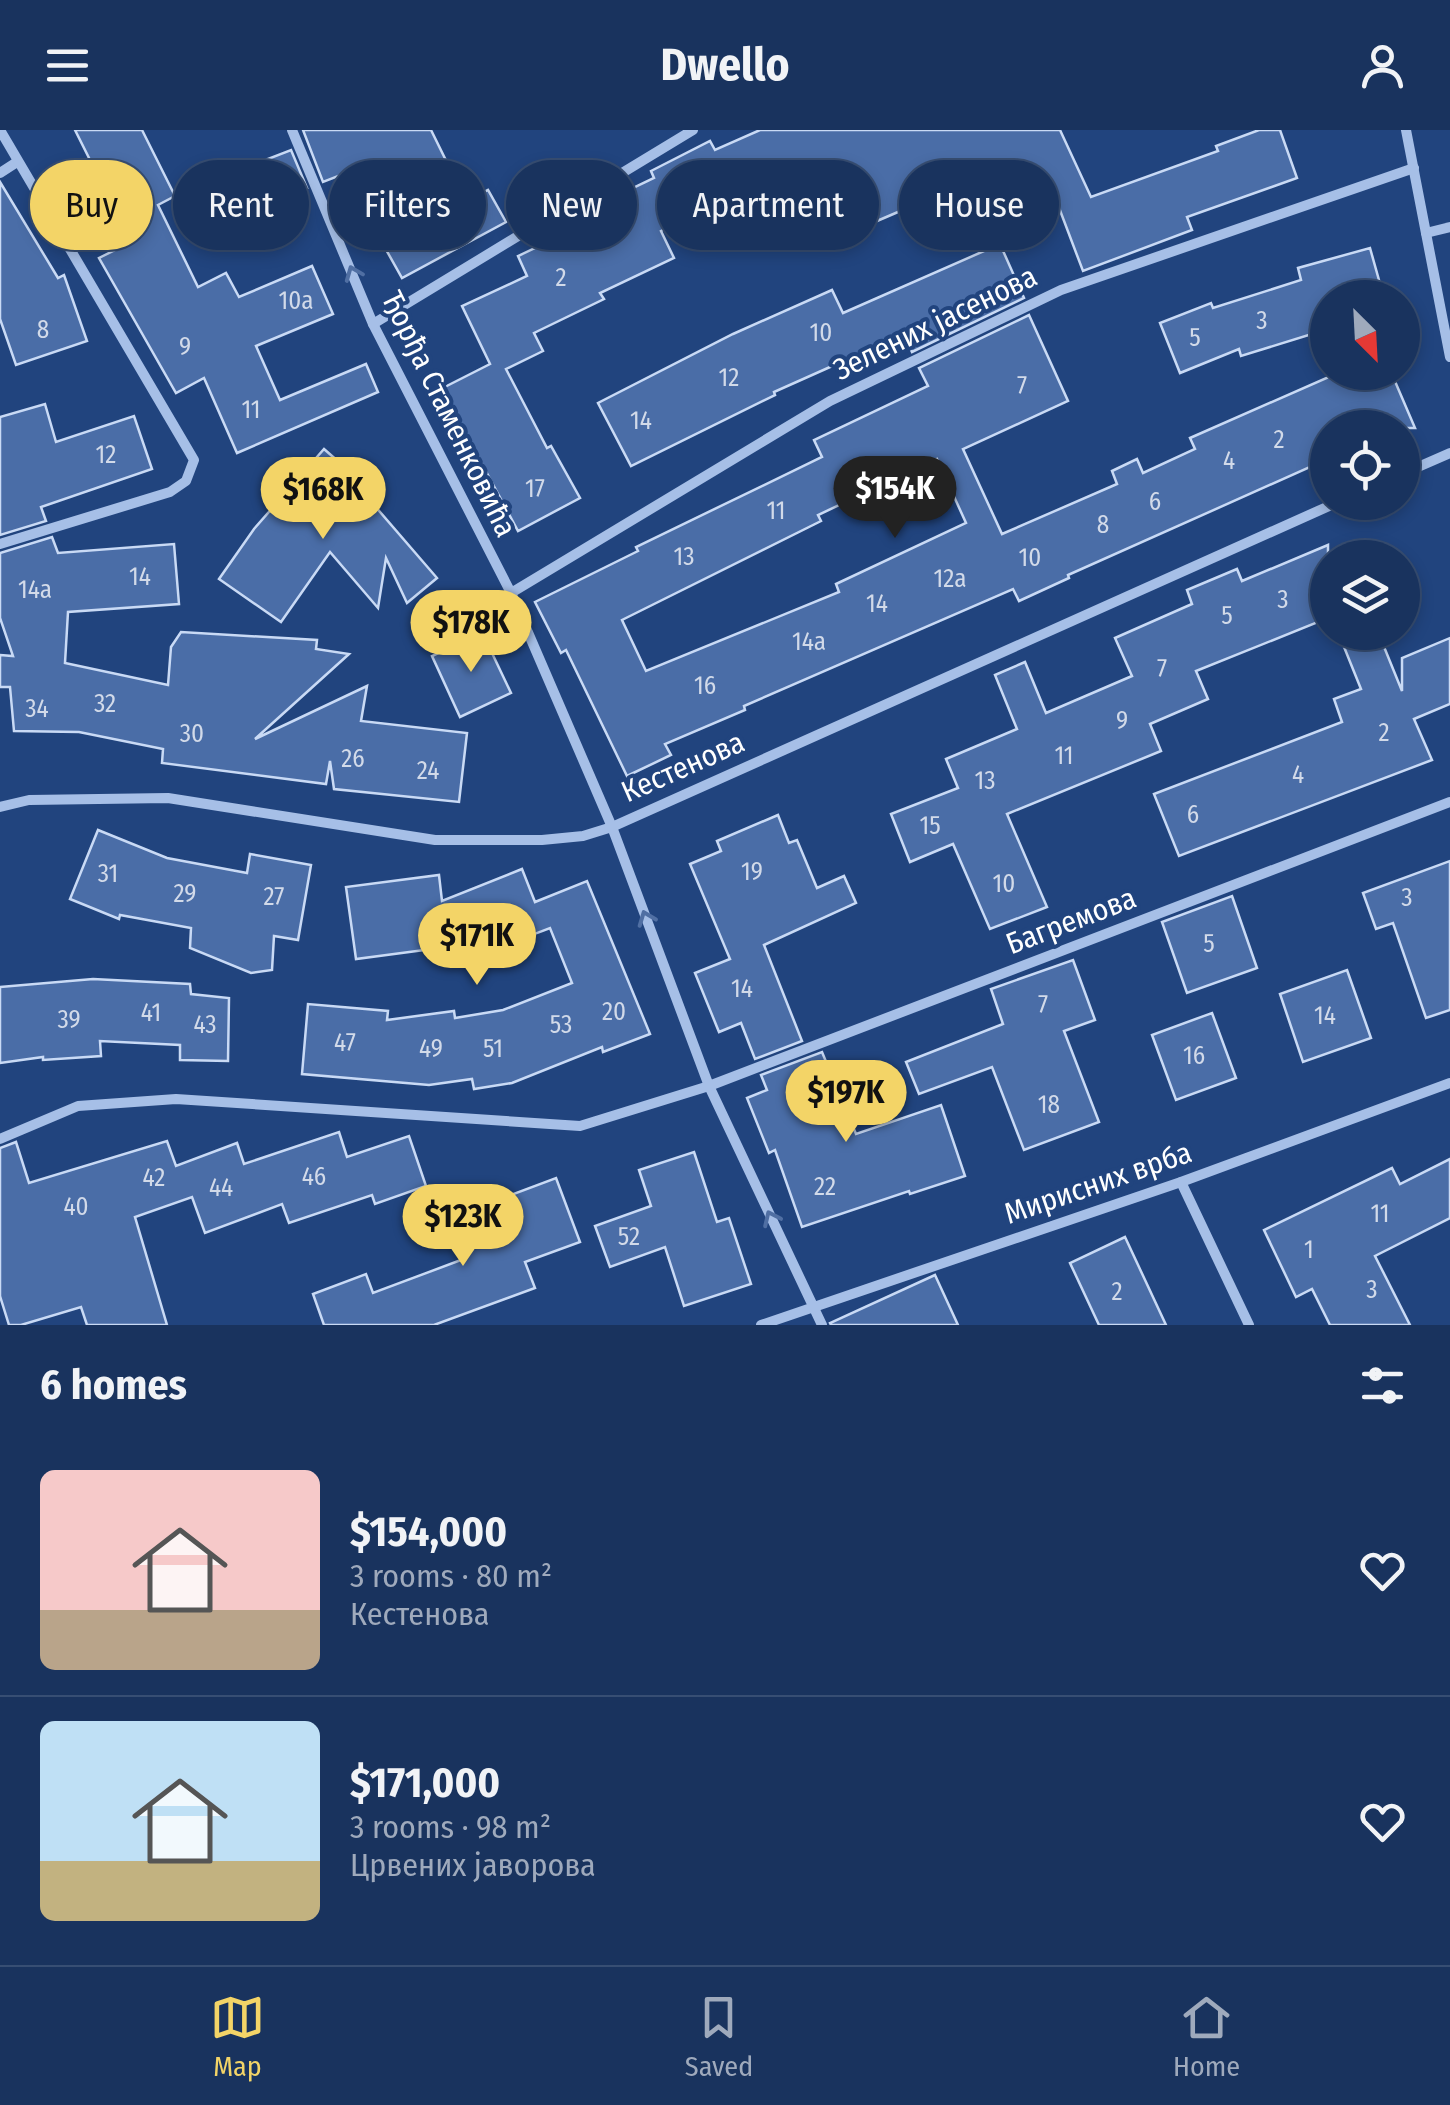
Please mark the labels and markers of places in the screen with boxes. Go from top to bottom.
pin: $154K [825,456,965,541]
pin: $168K [253,457,393,542]
pin: $178K [401,590,541,675]
pin: $171K [407,903,547,988]
pin: $197K [776,1060,916,1145]
pin: $123K [393,1184,533,1269]

